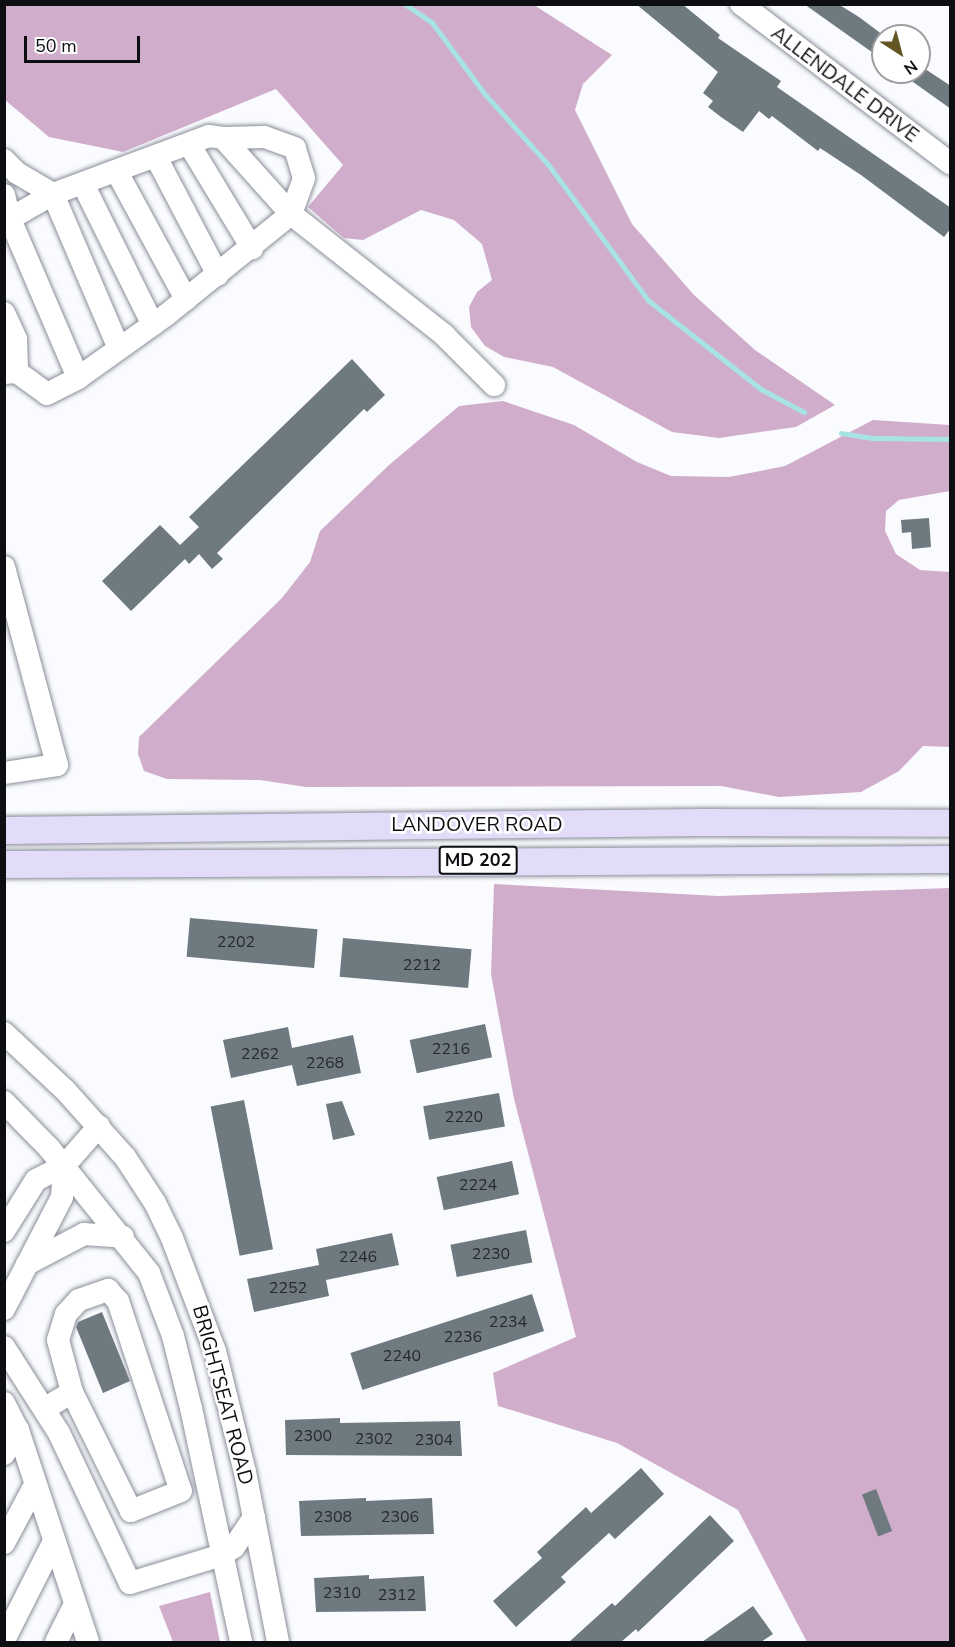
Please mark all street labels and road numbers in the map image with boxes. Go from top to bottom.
street label: ALLENDALE DRIVE [767,21,923,147]
street label: LANDOVER ROAD [391,812,563,836]
road number: MD 202 [438,845,518,875]
street label: BRIGHTSEAT ROAD [187,1303,259,1487]

